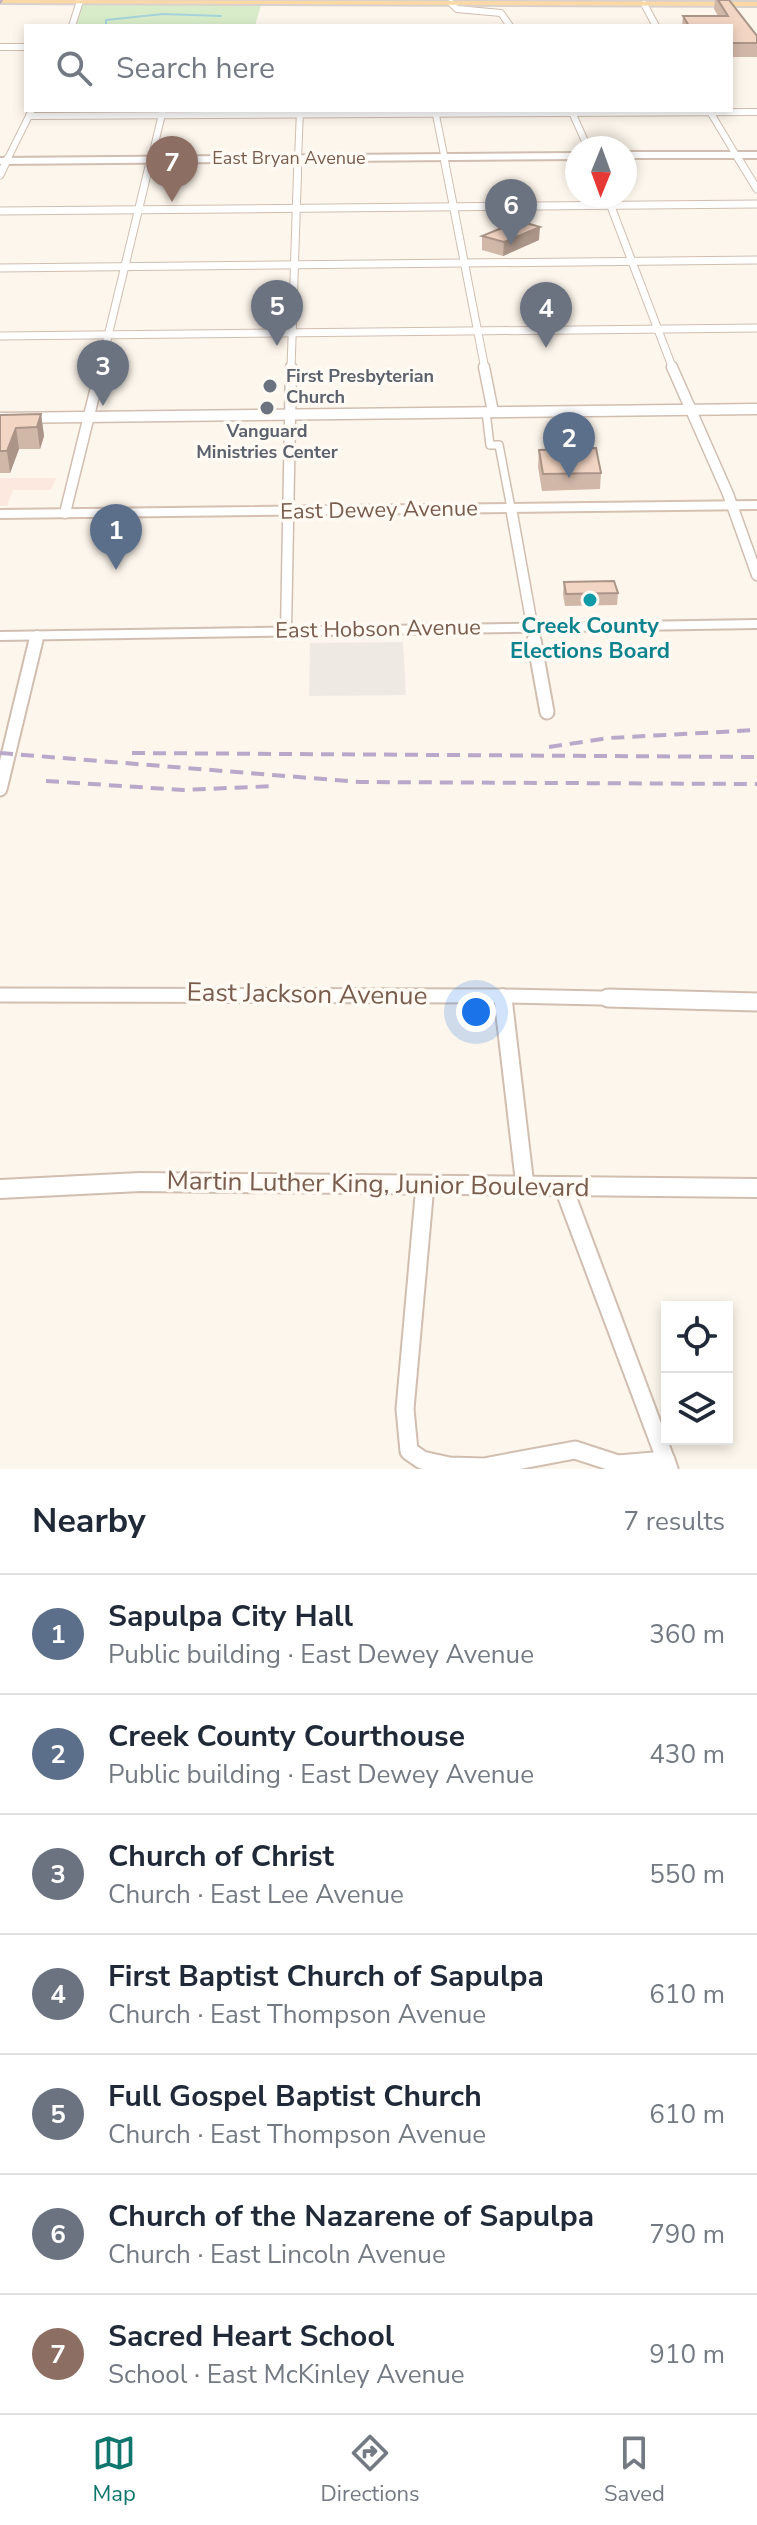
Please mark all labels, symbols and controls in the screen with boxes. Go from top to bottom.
search box [24,24,733,112]
icon: search [52,46,96,90]
text: Search here [116,48,275,89]
pin: 7 [146,136,198,202]
north arrow [565,136,637,208]
street label: East Bryan Avenue [212,146,366,170]
pin: 6 [485,179,537,245]
pin: 5 [251,280,303,346]
pin: 4 [520,282,572,348]
pin: 3 [77,340,129,406]
place label: First Presbyterian Church [286,364,434,409]
marker: First Presbyterian Church [261,377,279,395]
marker: Vanguard Ministries Center [258,399,276,417]
pin: 2 [543,412,595,478]
place label: Vanguard Ministries Center [196,419,338,464]
street label: East Dewey Avenue [280,493,478,527]
pin: 1 [90,504,142,570]
marker: Creek County Elections Board [581,591,599,609]
place label: Creek County Elections Board [510,611,670,666]
street label: East Hobson Avenue [275,612,481,646]
street label: East Jackson Avenue [186,974,428,1014]
your location [456,992,496,1032]
street label: Martin Luther King, Junior Boulevard [166,1163,590,1205]
map controls [661,1301,733,1445]
button: locate [661,1301,733,1373]
button: layers [661,1373,733,1445]
text: Nearby [32,1498,146,1544]
text: 7 results [624,1504,725,1539]
text: Sapulpa City Hall [108,1596,353,1637]
text: 1 [50,1617,66,1652]
text: 360 m [649,1617,725,1652]
text: Public building · East Dewey Avenue [108,1637,534,1672]
text: Creek County Courthouse [108,1716,465,1757]
text: 2 [50,1737,66,1772]
text: 430 m [649,1737,725,1772]
text: Public building · East Dewey Avenue [108,1757,534,1792]
text: Church of Christ [108,1836,334,1877]
text: 3 [50,1857,66,1892]
text: 550 m [649,1857,725,1892]
text: Church · East Lee Avenue [108,1877,404,1912]
text: First Baptist Church of Sapulpa [108,1956,544,1997]
text: 4 [50,1977,66,2012]
text: 610 m [649,1977,725,2012]
text: Church · East Thompson Avenue [108,1997,486,2032]
text: Full Gospel Baptist Church [108,2076,482,2117]
text: 5 [50,2097,66,2132]
text: 610 m [649,2097,725,2132]
text: Church · East Thompson Avenue [108,2117,486,2152]
text: Church of the Nazarene of Sapulpa [108,2196,594,2237]
text: 6 [50,2217,66,2252]
text: 790 m [649,2217,725,2252]
text: Church · East Lincoln Avenue [108,2237,446,2272]
text: Sacred Heart School [108,2316,394,2357]
text: 7 [50,2337,66,2372]
text: 910 m [649,2337,725,2372]
text: School · East McKinley Avenue [108,2357,465,2392]
tab: Map [92,2431,136,2509]
tab: Directions [321,2431,420,2509]
tab: Saved [604,2431,665,2509]

